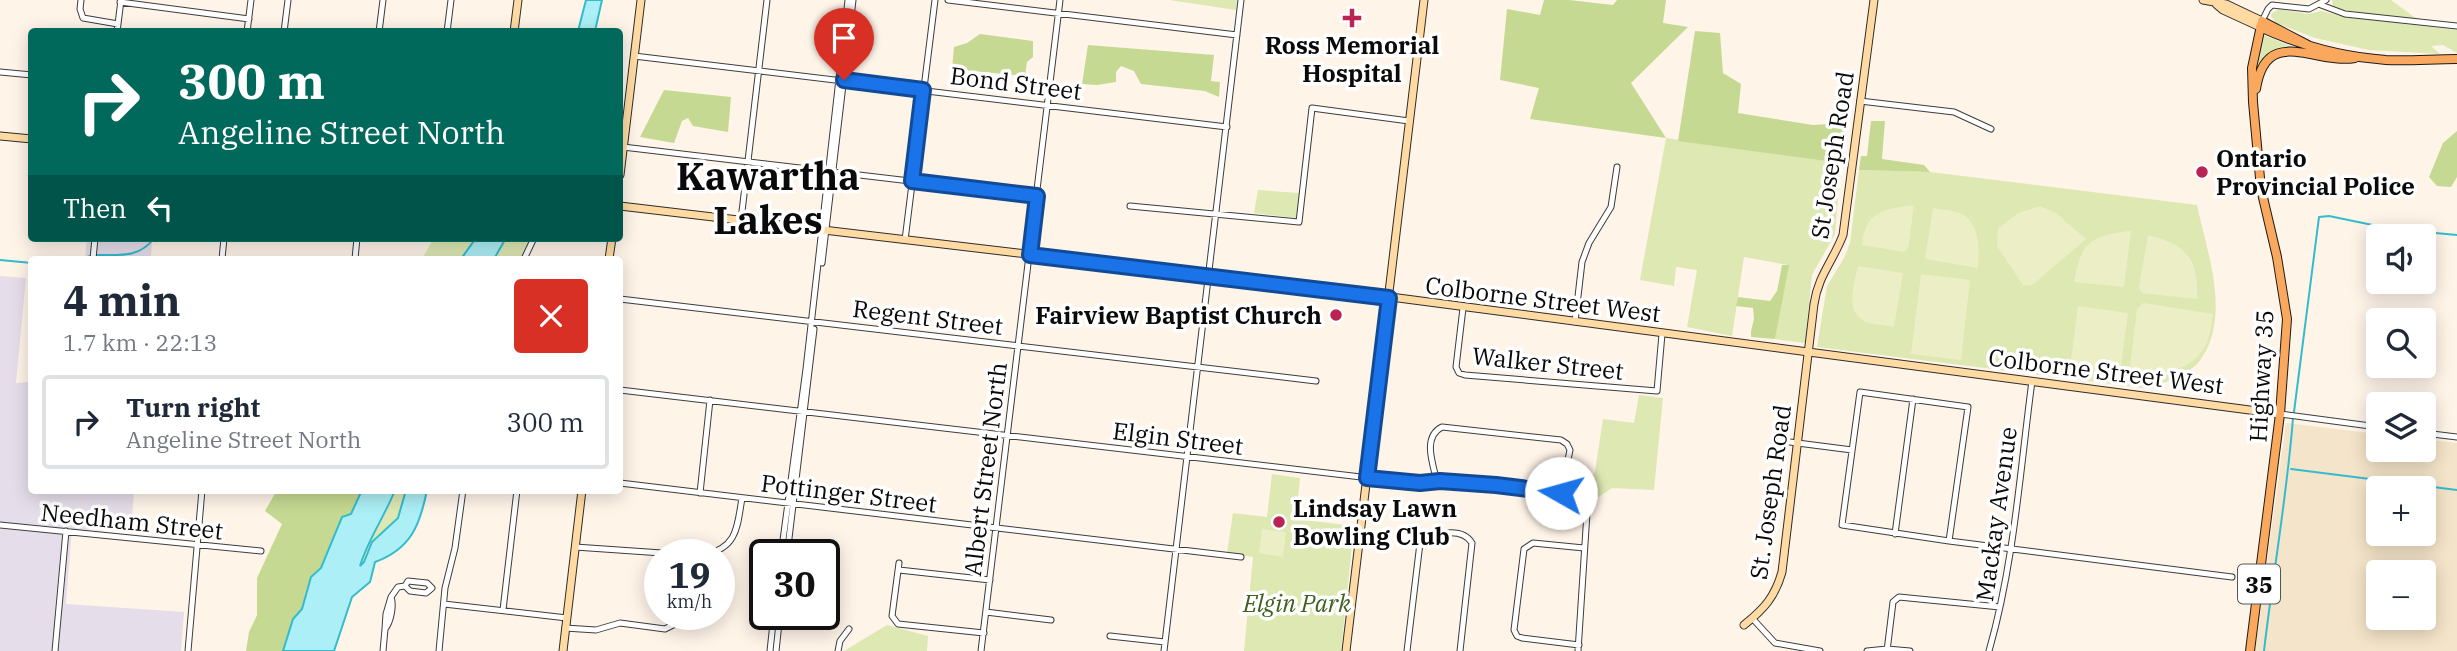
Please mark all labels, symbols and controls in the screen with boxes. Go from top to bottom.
pin [814,8,874,80]
marker: Ross Memorial Hospital [1342,8,1362,28]
icon: arrive [825,19,863,57]
place label: Ross Memorial Hospital [1265,29,1439,89]
text: 300 m [178,49,325,112]
icon: right [63,56,154,147]
street label: Bond Street [948,59,1084,107]
street label: St Joseph Road [1803,69,1861,241]
text: Angeline Street North [178,111,505,153]
place label: Ontario Provincial Police [2216,142,2415,202]
district label: Kawartha Lakes [676,151,860,244]
marker: Ontario Provincial Police [2194,164,2210,180]
icon: left [141,189,179,227]
text: Then [63,191,127,225]
map controls [2366,224,2436,630]
button: sound [2366,224,2436,294]
street label: Colborne Street West [1424,269,1662,329]
text: 4 min [63,273,181,328]
button: close [514,279,588,353]
street label: Regent Street [851,292,1005,342]
place label: Fairview Baptist Church [1035,299,1322,331]
marker: Fairview Baptist Church [1328,307,1344,323]
button: search [2366,308,2436,378]
street label: Highway 35 [2242,309,2280,443]
text: 1.7 km · 22:13 [63,327,217,357]
street label: Walker Street [1471,339,1625,387]
street label: Colborne Street West [1987,341,2225,401]
street label: Albert Street North [956,360,1014,578]
text: Turn right [126,390,260,424]
button: layers [2366,392,2436,462]
icon: right [67,403,105,441]
street label: St. Joseph Road [1742,403,1798,581]
text: 300 m [506,405,584,439]
street label: Elgin Street [1111,414,1245,462]
text: Angeline Street North [126,424,361,454]
street label: Mackay Avenue [1968,425,2024,603]
position arrow [1524,456,1598,530]
street label: Pottinger Street [759,466,939,520]
button: + [2366,476,2436,546]
place label: Lindsay Lawn Bowling Club [1293,492,1457,552]
street label: Needham Street [39,496,225,546]
marker: Lindsay Lawn Bowling Club [1271,514,1287,530]
speed limit sign: 30 [749,539,840,630]
text: 19 [668,552,711,598]
button: − [2366,560,2436,630]
road number: 35 [2238,564,2280,604]
park label: Elgin Park [1242,587,1351,619]
text: km/h [667,590,712,613]

